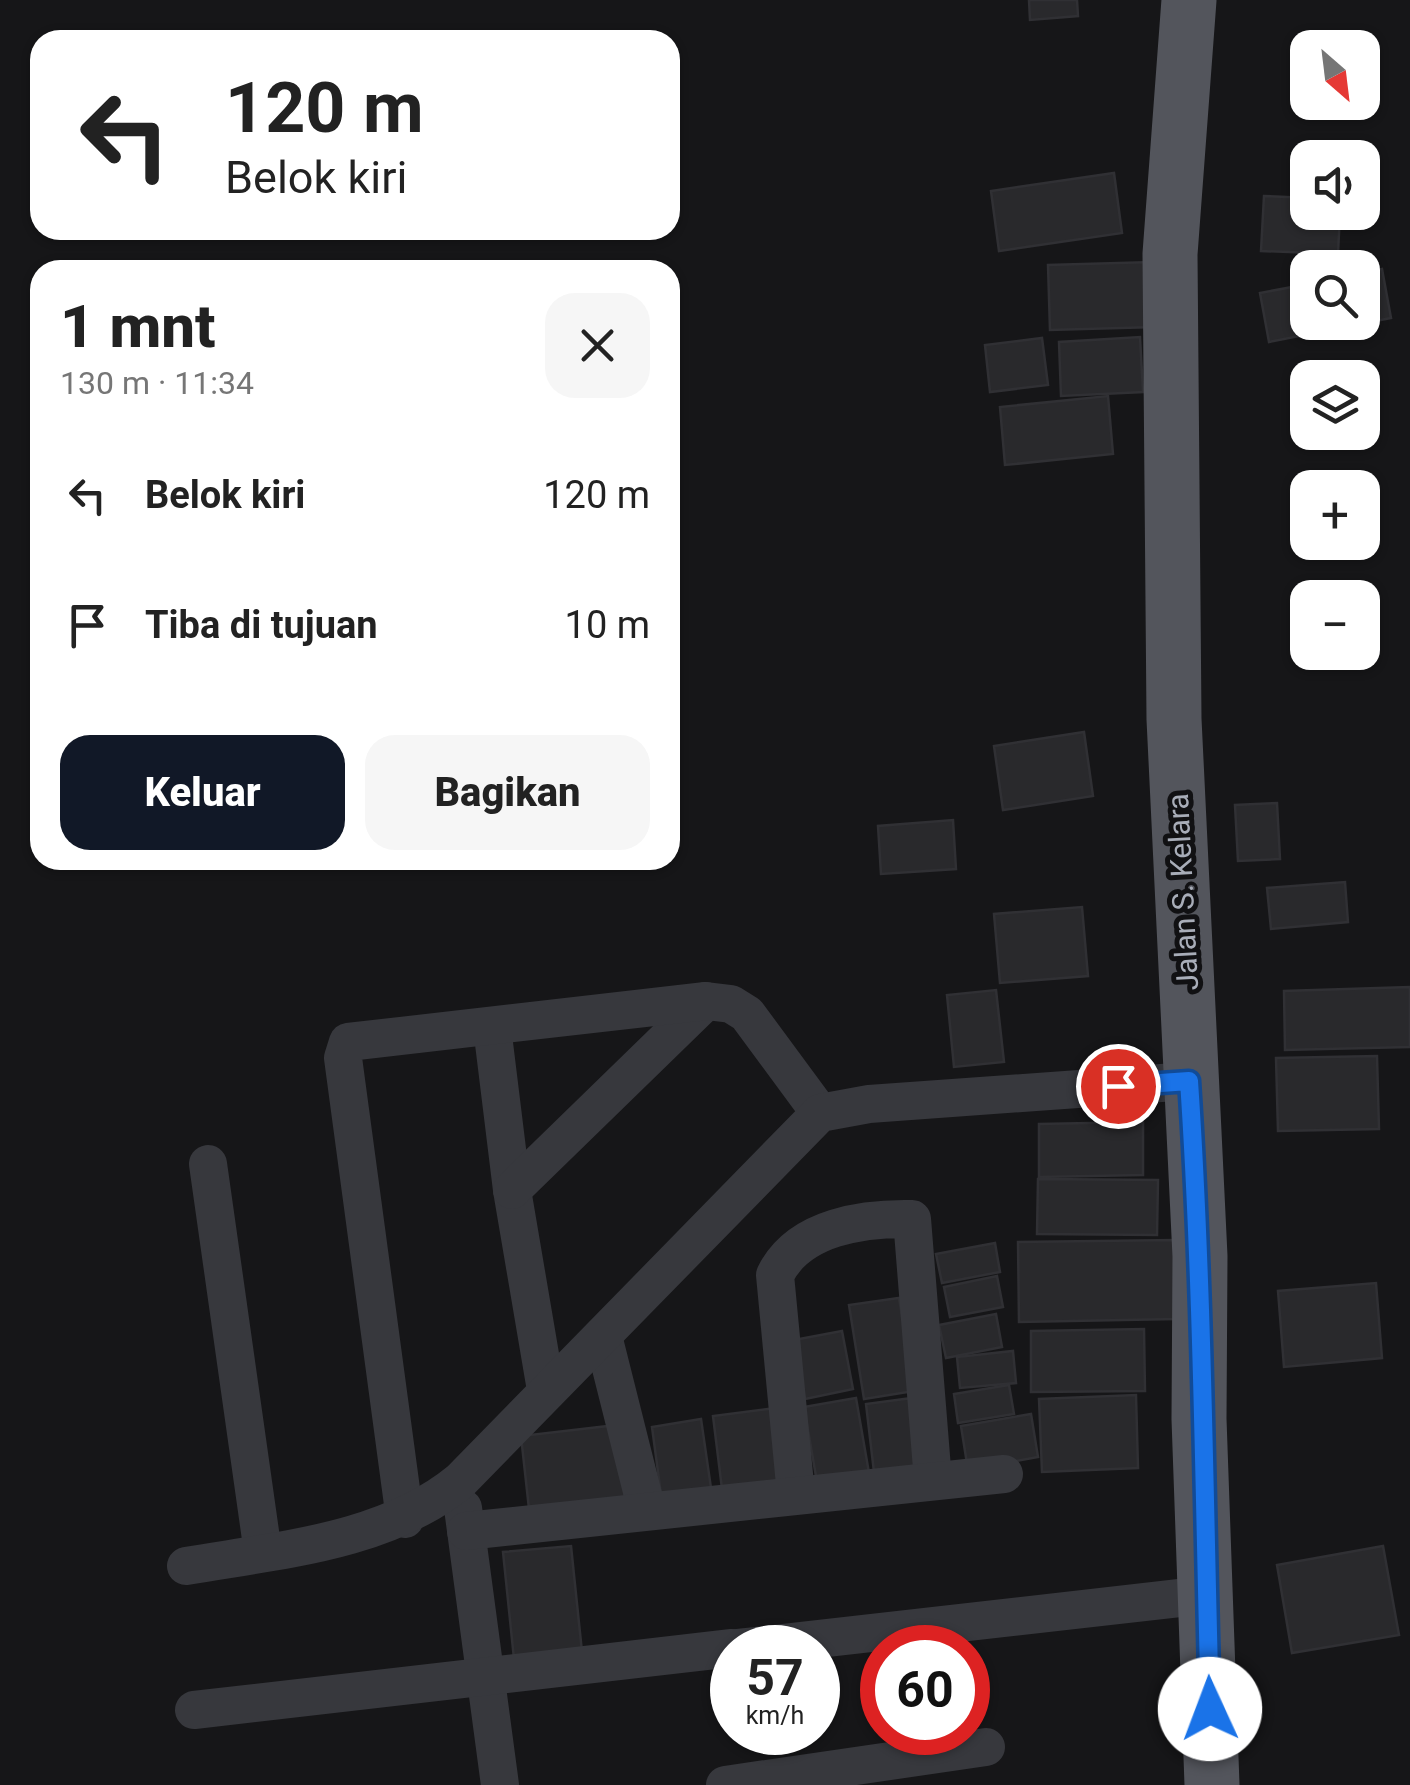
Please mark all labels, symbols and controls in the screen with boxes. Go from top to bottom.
north arrow [1290,30,1380,120]
map controls [1290,30,1380,670]
text: 120 m [225,67,424,149]
icon: left [60,70,190,200]
button: sound [1290,140,1380,230]
text: Belok kiri [225,151,407,204]
button: search [1290,250,1380,340]
text: 1 mnt [60,291,216,362]
button: close [545,293,650,398]
button: layers [1290,360,1380,450]
text: 130 m · 11:34 [60,364,254,402]
icon: left [60,468,115,523]
button: + [1290,470,1380,560]
text: Belok kiri [145,473,305,517]
text: 120 m [543,473,650,517]
button: − [1290,580,1380,670]
icon: arrive [60,598,115,653]
text: Tiba di tujuan [145,603,378,647]
text: 10 m [565,603,650,647]
button: Keluar [60,735,345,850]
button: Bagikan [365,735,650,850]
street label: Jalan S. Kelara [1160,792,1205,992]
pin [1076,1044,1161,1129]
icon: arrive [1091,1059,1146,1114]
speed limit sign: 60 [860,1625,990,1755]
text: 57 [746,1649,804,1707]
position arrow [1158,1657,1262,1761]
text: km/h [746,1701,804,1730]

